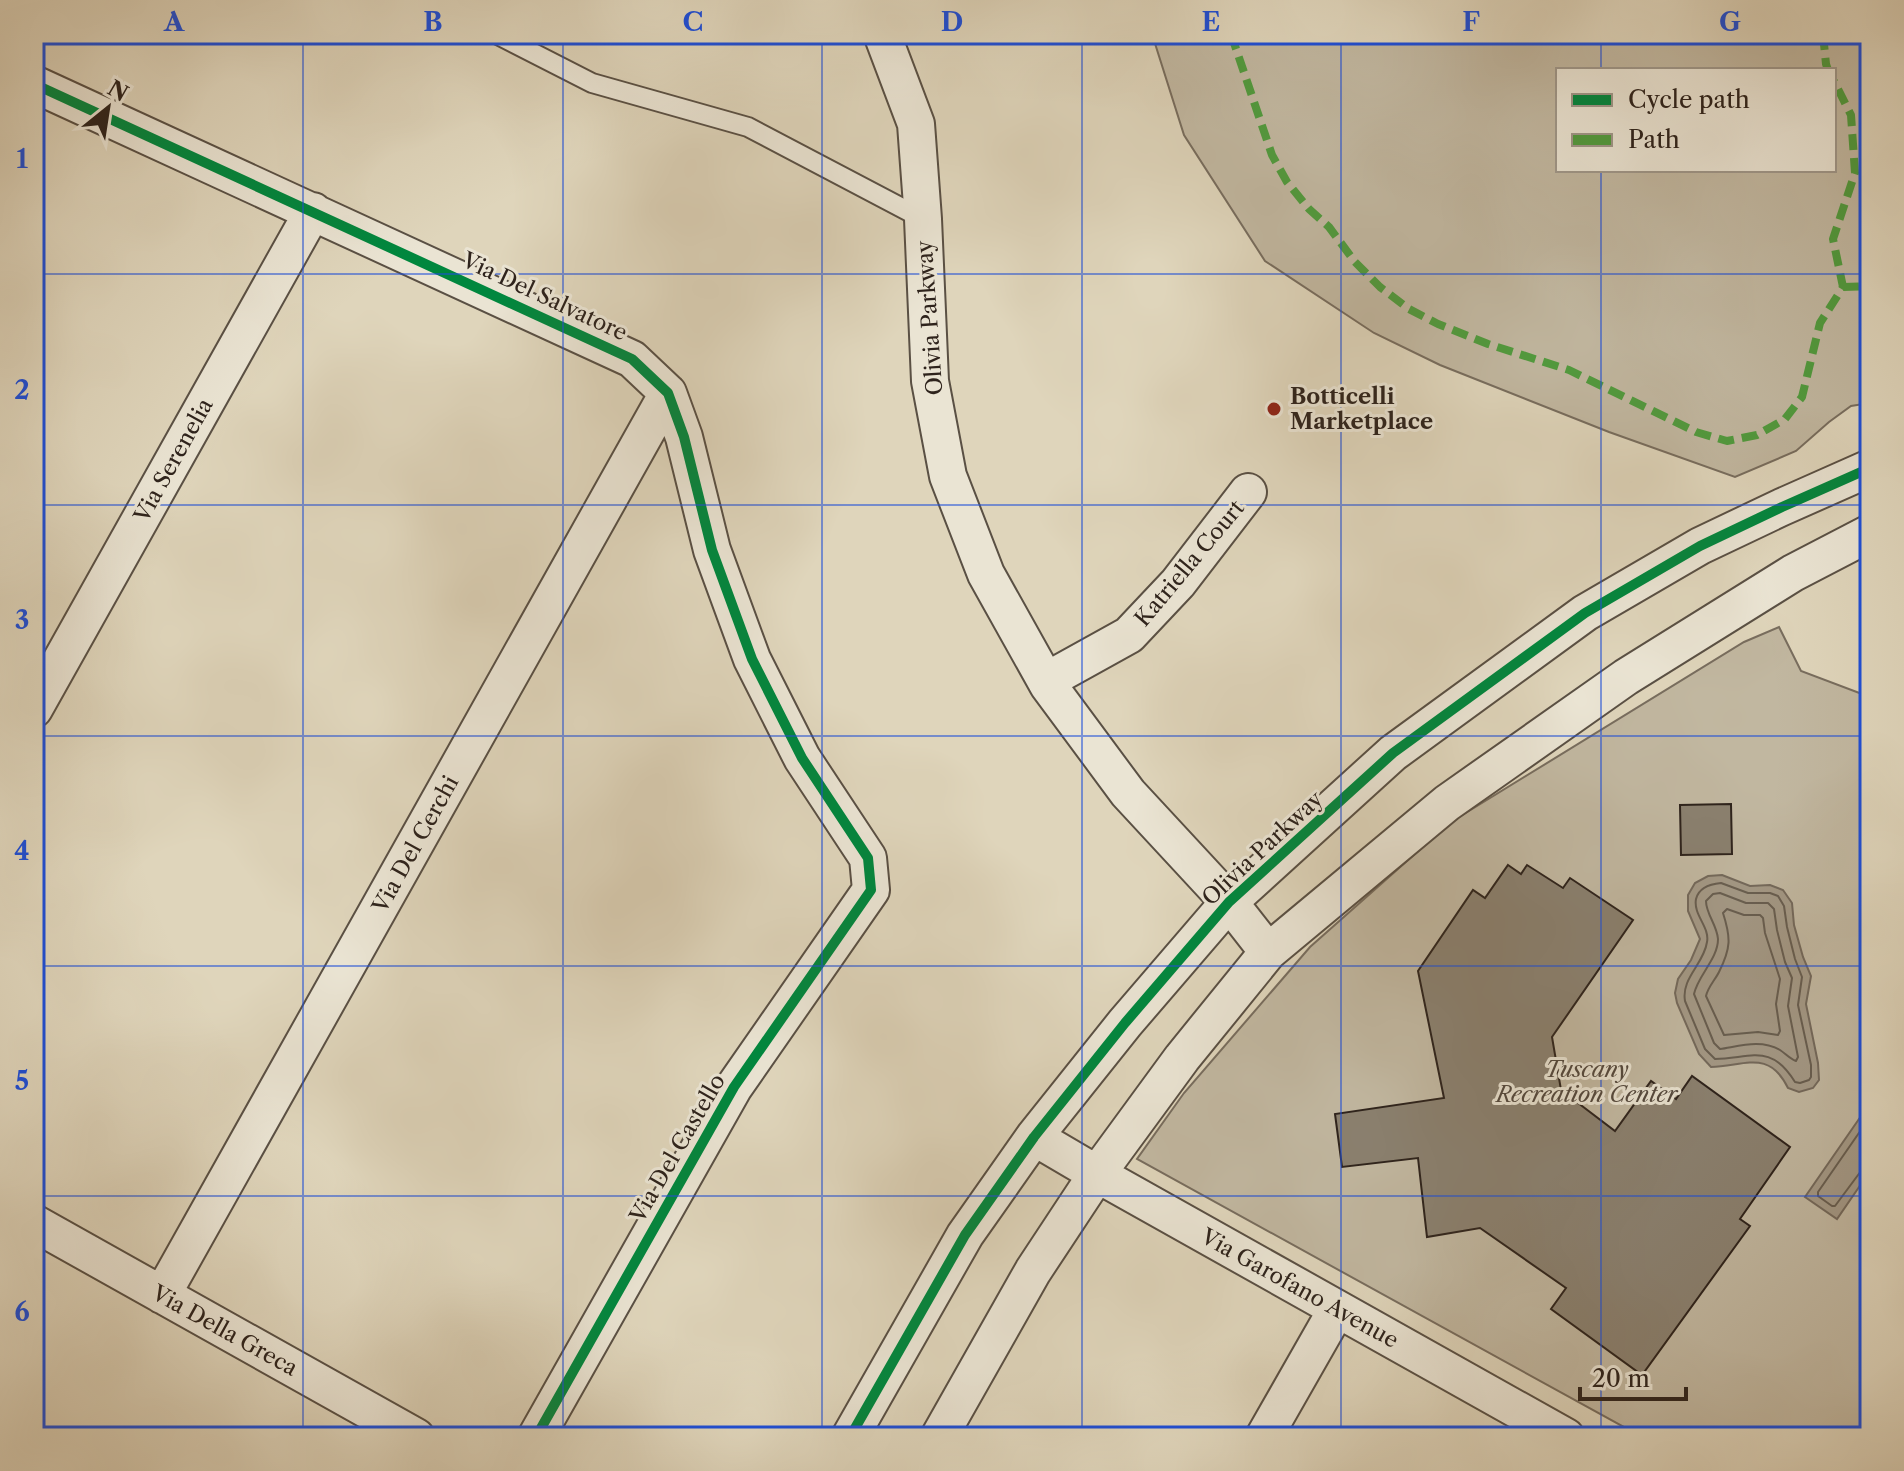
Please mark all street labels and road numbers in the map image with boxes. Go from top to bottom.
street label: Olivia Parkway [911,239,948,396]
street label: Via Del Salvatore [457,246,631,346]
street label: Via Serenelia [128,393,219,528]
street label: Katriella Court [1129,495,1250,632]
street label: Via Del Cerchi [366,771,464,918]
street label: Olivia Parkway [1196,785,1329,911]
street label: Via Del Castello [623,1069,731,1228]
street label: Via Garofano Avenue [1196,1222,1403,1354]
street label: Via Della Greca [146,1279,303,1382]

